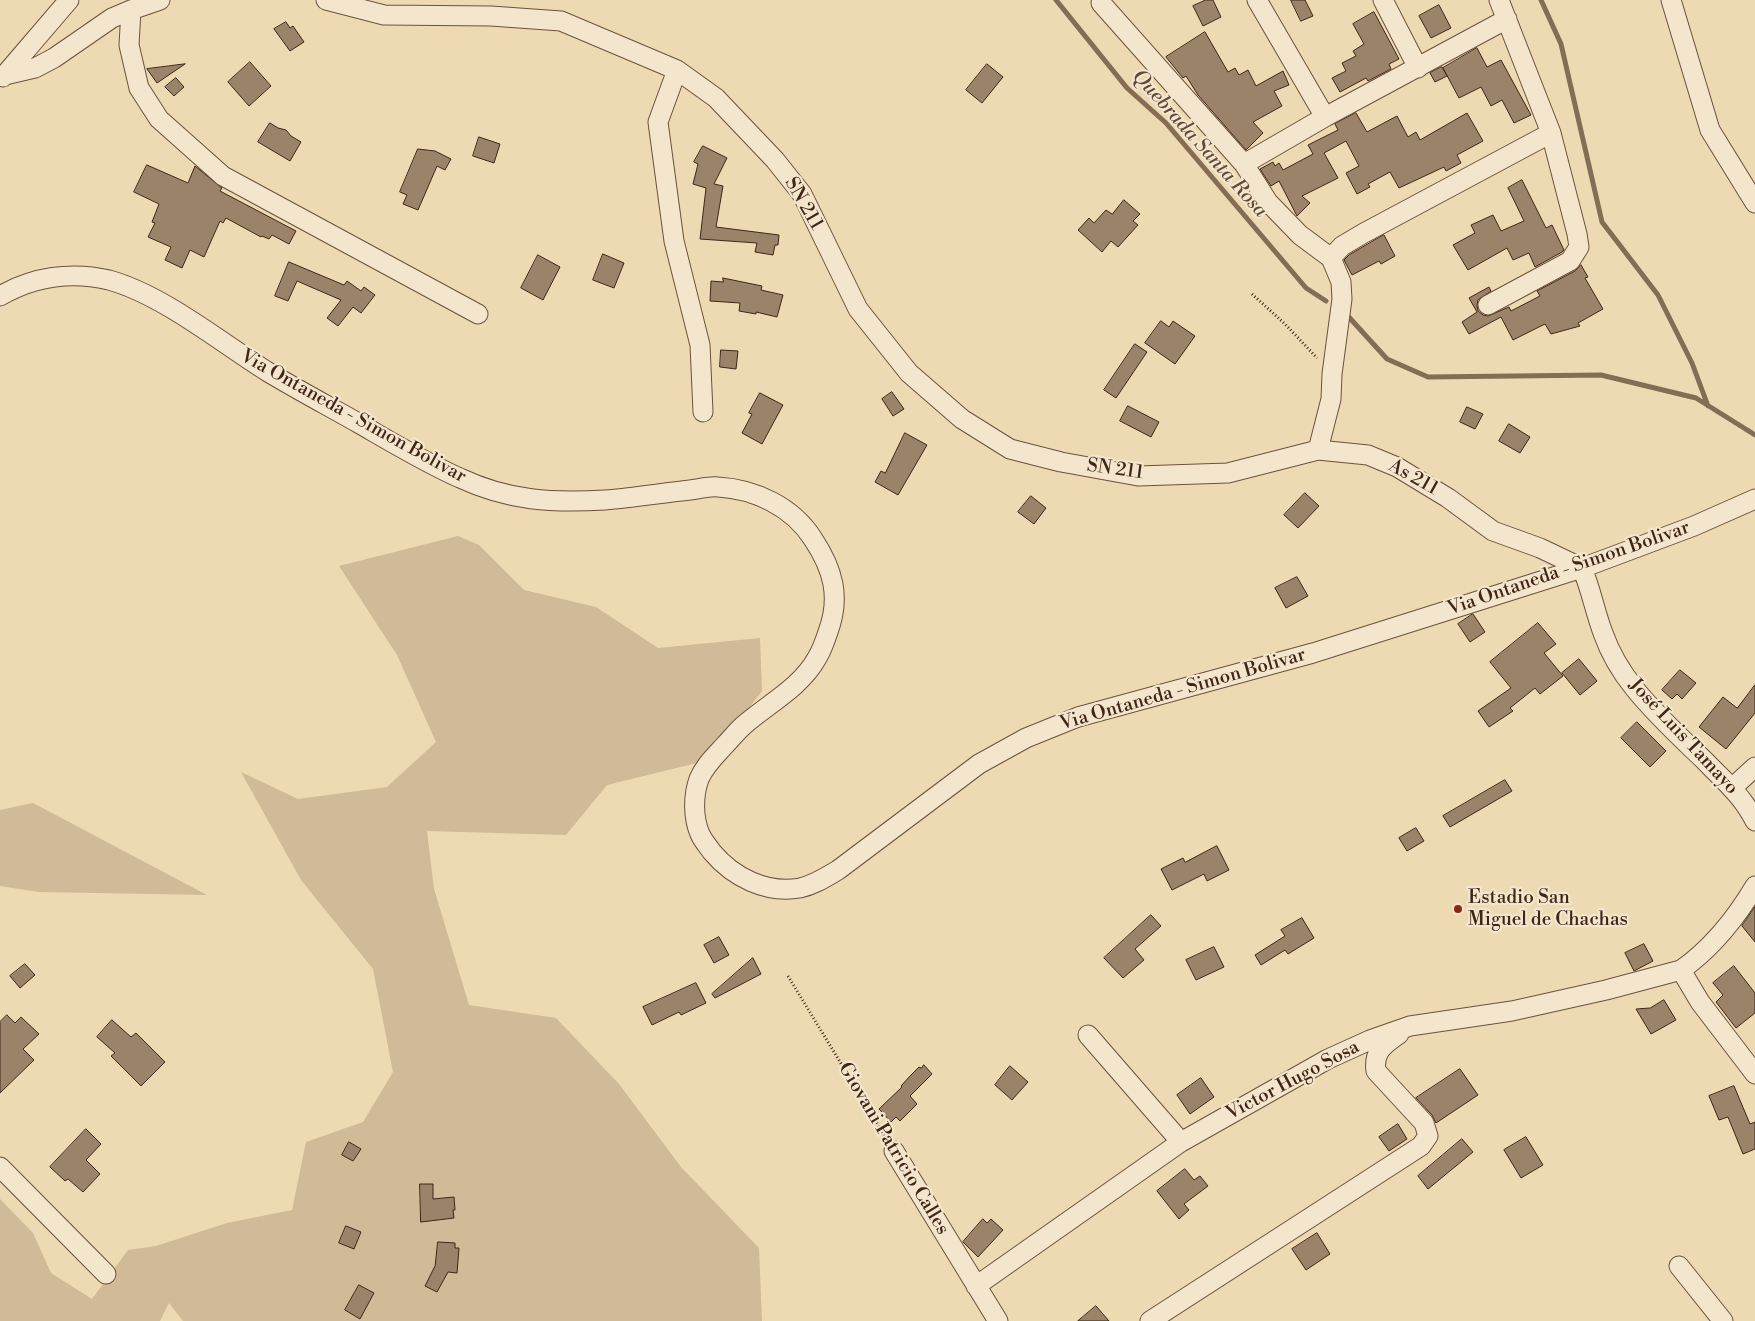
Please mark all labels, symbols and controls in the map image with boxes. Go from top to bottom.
water label: Quebrada Santa Rosa [1126,65,1272,223]
street label: SN 211 [779,174,827,234]
street label: Via Ontaneda - Simon Bolivar [236,345,470,489]
street label: SN 211 [1085,455,1145,485]
street label: As 211 [1384,455,1442,501]
street label: Via Ontaneda - Simon Bolivar [1445,517,1693,621]
street label: Via Ontaneda - Simon Bolivar [1057,644,1309,736]
street label: José Luis Tamayo [1623,674,1743,800]
place label: Estadio San Miguel de Chachas [1468,887,1628,931]
marker: Estadio San Miguel de Chachas [1452,903,1464,915]
street label: Victor Hugo Sosa [1222,1036,1364,1126]
street label: Giovani Patricio Calles [833,1059,953,1239]

